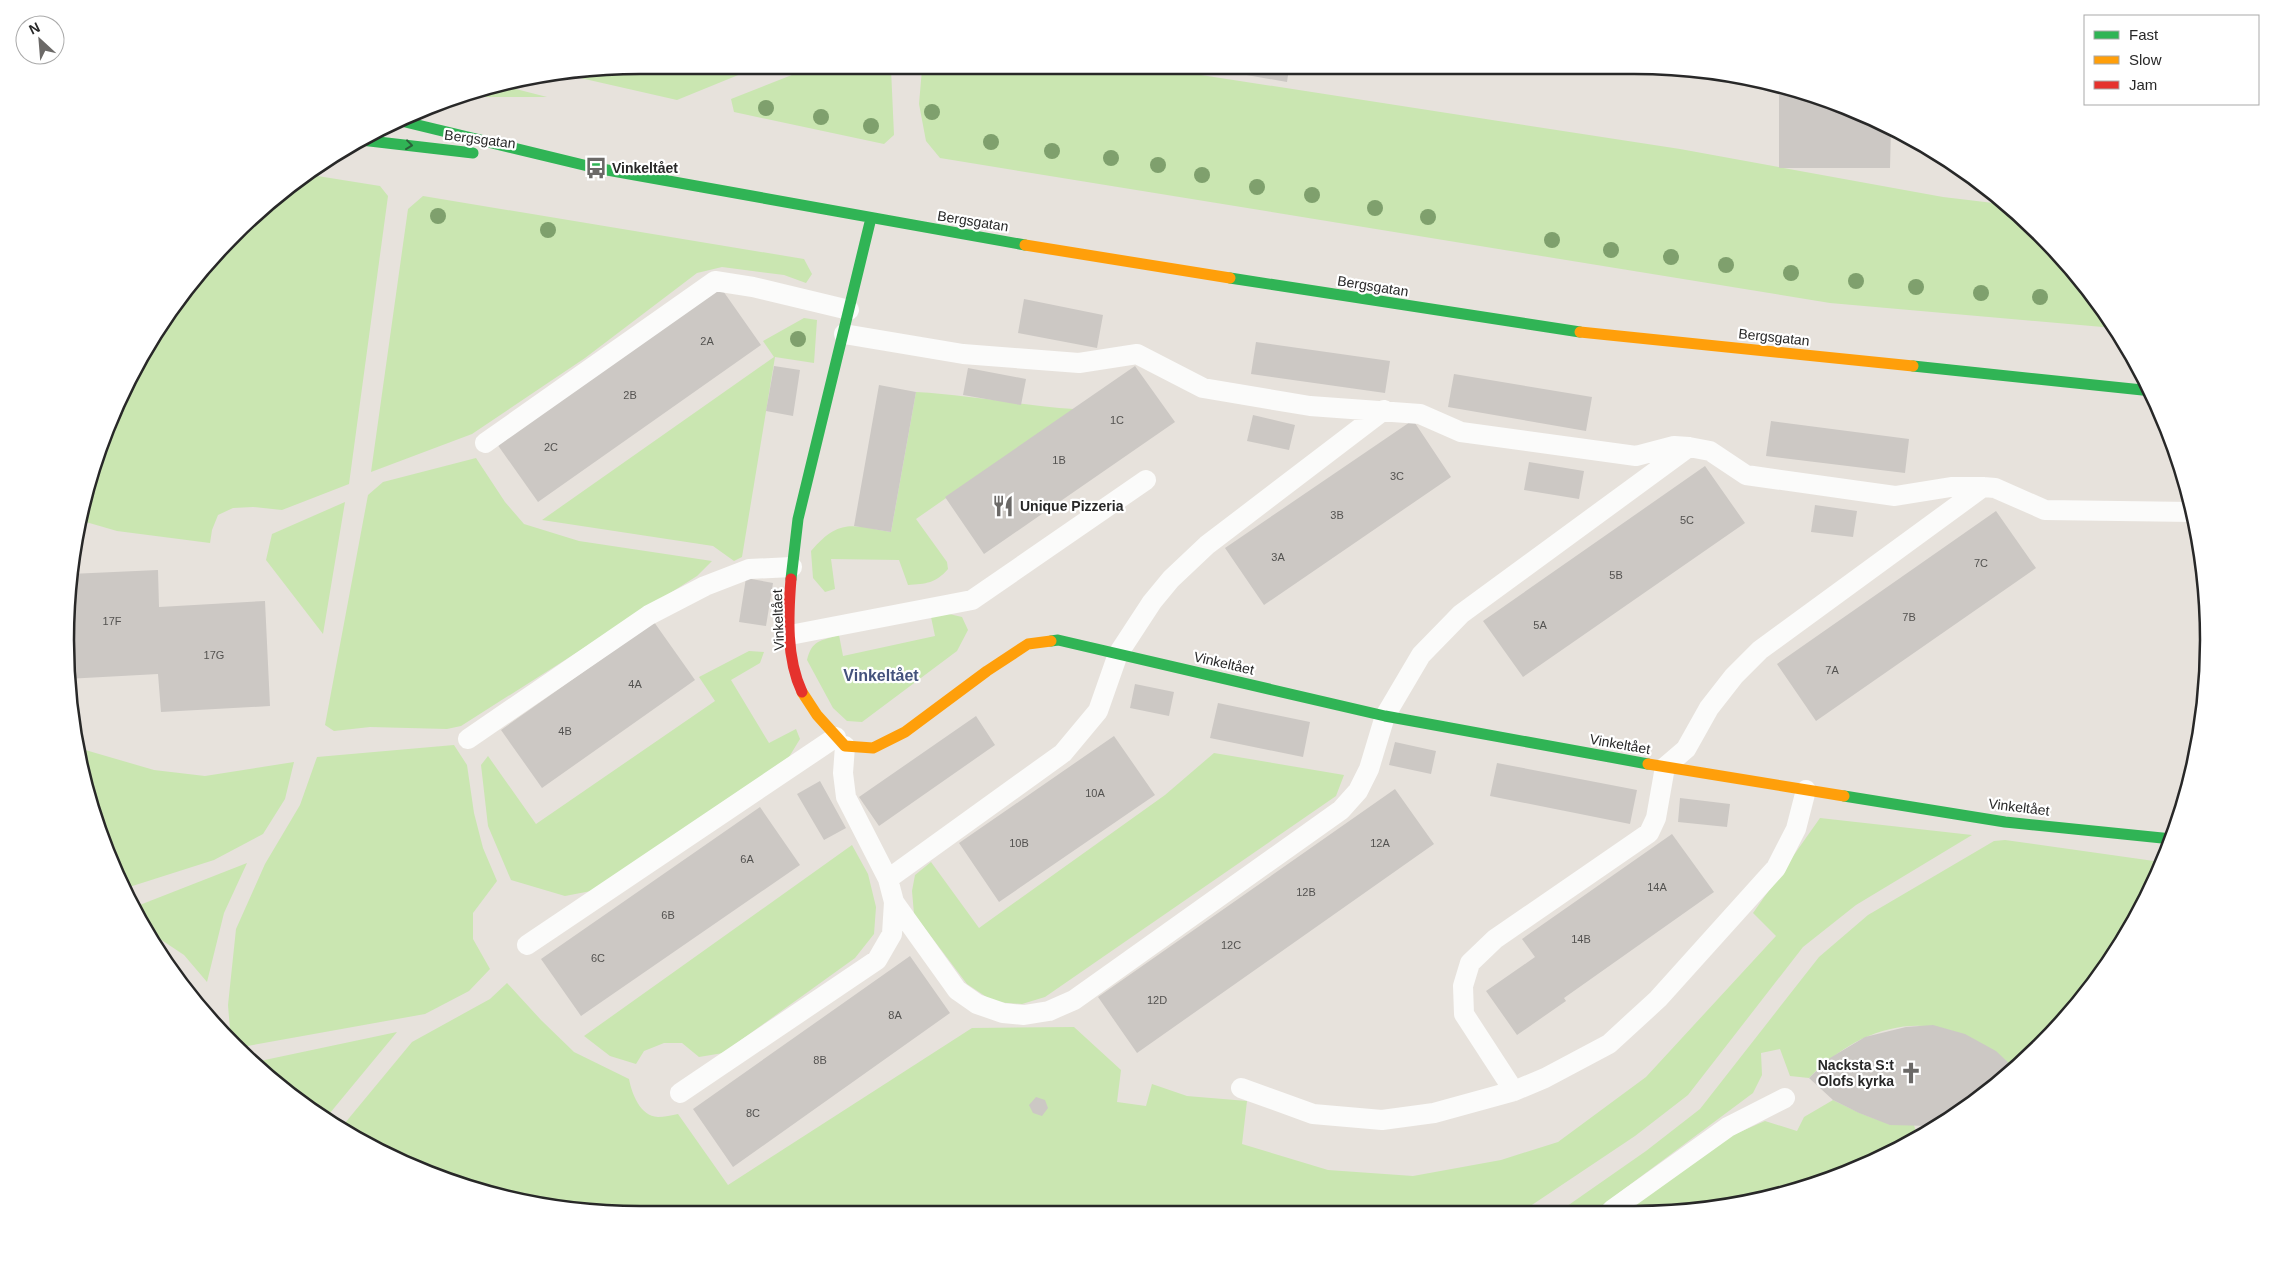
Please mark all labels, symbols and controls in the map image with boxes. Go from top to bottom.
north arrow [15,15,65,65]
legend [2084,15,2259,105]
text: N [26,19,42,38]
text: Fast [2129,26,2159,43]
text: Slow [2129,51,2162,68]
text: Jam [2129,76,2157,93]
street label: Bergsgatan [443,127,517,151]
one-way arrow [405,140,414,150]
bus stop icon: Vinkeltået [583,155,609,181]
place label: Vinkeltået [612,160,678,176]
street label: Bergsgatan [936,207,1010,235]
street label: Bergsgatan [1336,272,1410,300]
street label: Bergsgatan [1738,325,1810,349]
house number: 2A [700,335,714,347]
house number: 2B [623,389,637,401]
house number: 1C [1110,414,1124,426]
house number: 2C [544,441,558,453]
house number: 1B [1052,454,1066,466]
house number: 3C [1390,470,1404,482]
restaurant icon: Unique Pizzeria [990,493,1016,519]
place label: Unique Pizzeria [1020,498,1124,514]
house number: 3B [1330,509,1344,521]
house number: 5C [1680,514,1694,526]
house number: 3A [1271,551,1285,563]
house number: 7C [1974,557,1988,569]
house number: 5B [1609,569,1623,581]
street label: Vinkeltået [769,589,787,651]
house number: 7B [1902,611,1916,623]
house number: 17F [103,615,122,627]
house number: 5A [1533,619,1547,631]
street label: Vinkeltået [1192,648,1256,678]
house number: 17G [204,649,224,661]
house number: 7A [1825,664,1839,676]
district label: Vinkeltået [843,667,919,684]
house number: 4A [628,678,642,690]
house number: 4B [558,725,572,737]
street label: Vinkeltået [1588,731,1652,757]
house number: 10A [1085,787,1105,799]
street label: Vinkeltået [1988,795,2050,819]
house number: 10B [1009,837,1029,849]
house number: 12A [1370,837,1390,849]
house number: 6A [740,853,754,865]
house number: 14A [1647,881,1667,893]
house number: 12B [1296,886,1316,898]
house number: 6B [661,909,675,921]
house number: 14B [1571,933,1591,945]
house number: 12C [1221,939,1241,951]
house number: 6C [591,952,605,964]
house number: 12D [1147,994,1167,1006]
house number: 8A [888,1009,902,1021]
house number: 8B [813,1054,827,1066]
place label: Nacksta S:t Olofs kyrka [1818,1057,1894,1089]
church icon: Nacksta S:t Olofs kyrka [1898,1060,1924,1086]
house number: 8C [746,1107,760,1119]

